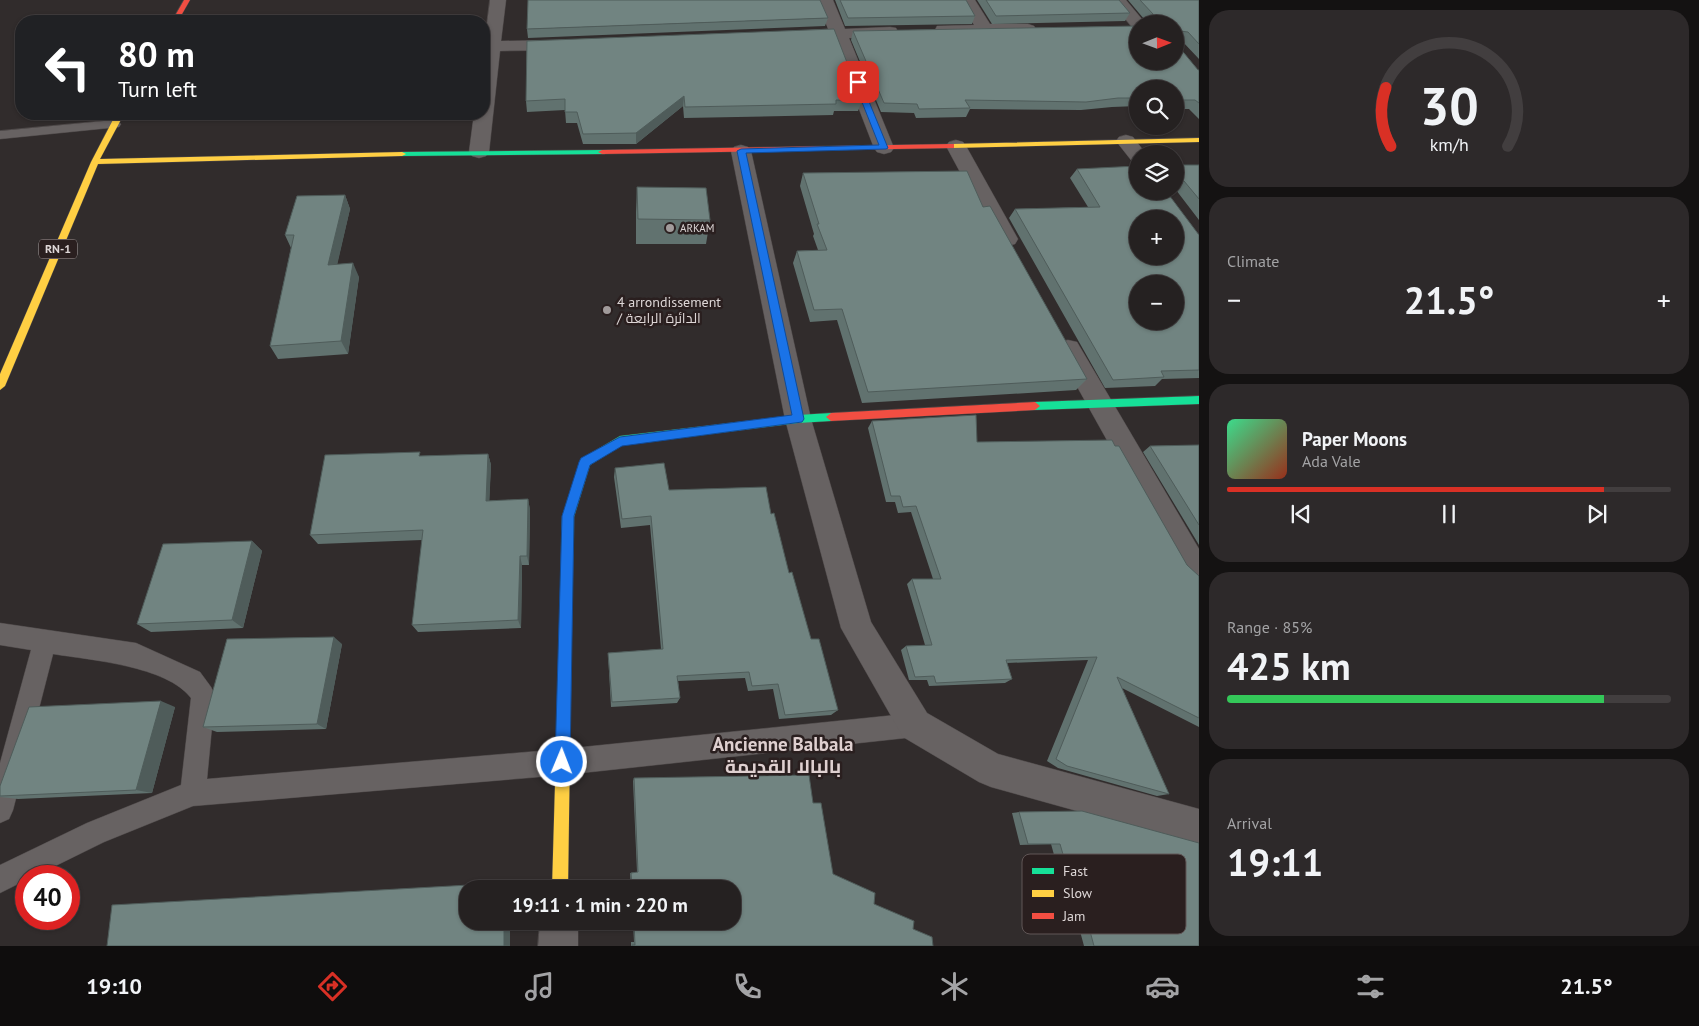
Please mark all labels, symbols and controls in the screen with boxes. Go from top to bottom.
north arrow [1129,15,1184,70]
map controls [1129,15,1184,330]
text: 80 m [118,31,195,77]
icon: left [35,35,100,100]
pin [837,61,879,103]
icon: arrive [844,68,872,96]
text: 30 [1420,72,1478,139]
text: Turn left [118,75,197,103]
button: search [1129,80,1184,135]
text: km/h [1429,133,1469,156]
button: layers [1129,145,1184,200]
button: + [1129,210,1184,265]
place label: ARKAM [680,221,715,235]
marker: ARKAM [664,222,676,234]
road number: RN-1 [39,240,77,258]
text: Climate [1227,251,1279,271]
button: − [1129,275,1184,330]
text: 21.5° [1404,275,1494,324]
text: − [1227,281,1241,318]
text: + [1657,281,1671,318]
place label: 4 arrondissement / الدائرة الرابعة [616,293,721,327]
marker: 4 arrondissement / الدائرة الرابعة [601,304,613,316]
text: Paper Moons [1302,427,1407,451]
text: Ada Vale [1302,451,1361,471]
icon: previous [1287,500,1315,528]
icon: pause [1435,500,1463,528]
icon: next [1583,500,1611,528]
text: Range · 85% [1227,617,1312,637]
text: 425 km [1227,641,1351,690]
district label: Ancienne Balbala بالبالا القديمة [713,732,853,778]
position arrow [535,735,587,787]
text: Arrival [1227,813,1272,833]
text: 19:11 [1227,837,1323,886]
legend [1022,854,1186,934]
text: Fast [1063,862,1088,880]
speed limit sign: 40 [15,865,80,930]
text: Slow [1063,884,1093,902]
text: 19:11 · 1 min · 220 m [512,893,688,917]
text: Jam [1062,907,1085,925]
icon: directions [315,969,350,1004]
icon: music [522,969,557,1004]
icon: phone [730,969,765,1004]
icon: climate [937,969,972,1004]
icon: car [1145,969,1180,1004]
icon: filters [1353,969,1388,1004]
text: 19:10 [86,972,142,1000]
text: 21.5° [1560,972,1613,1000]

